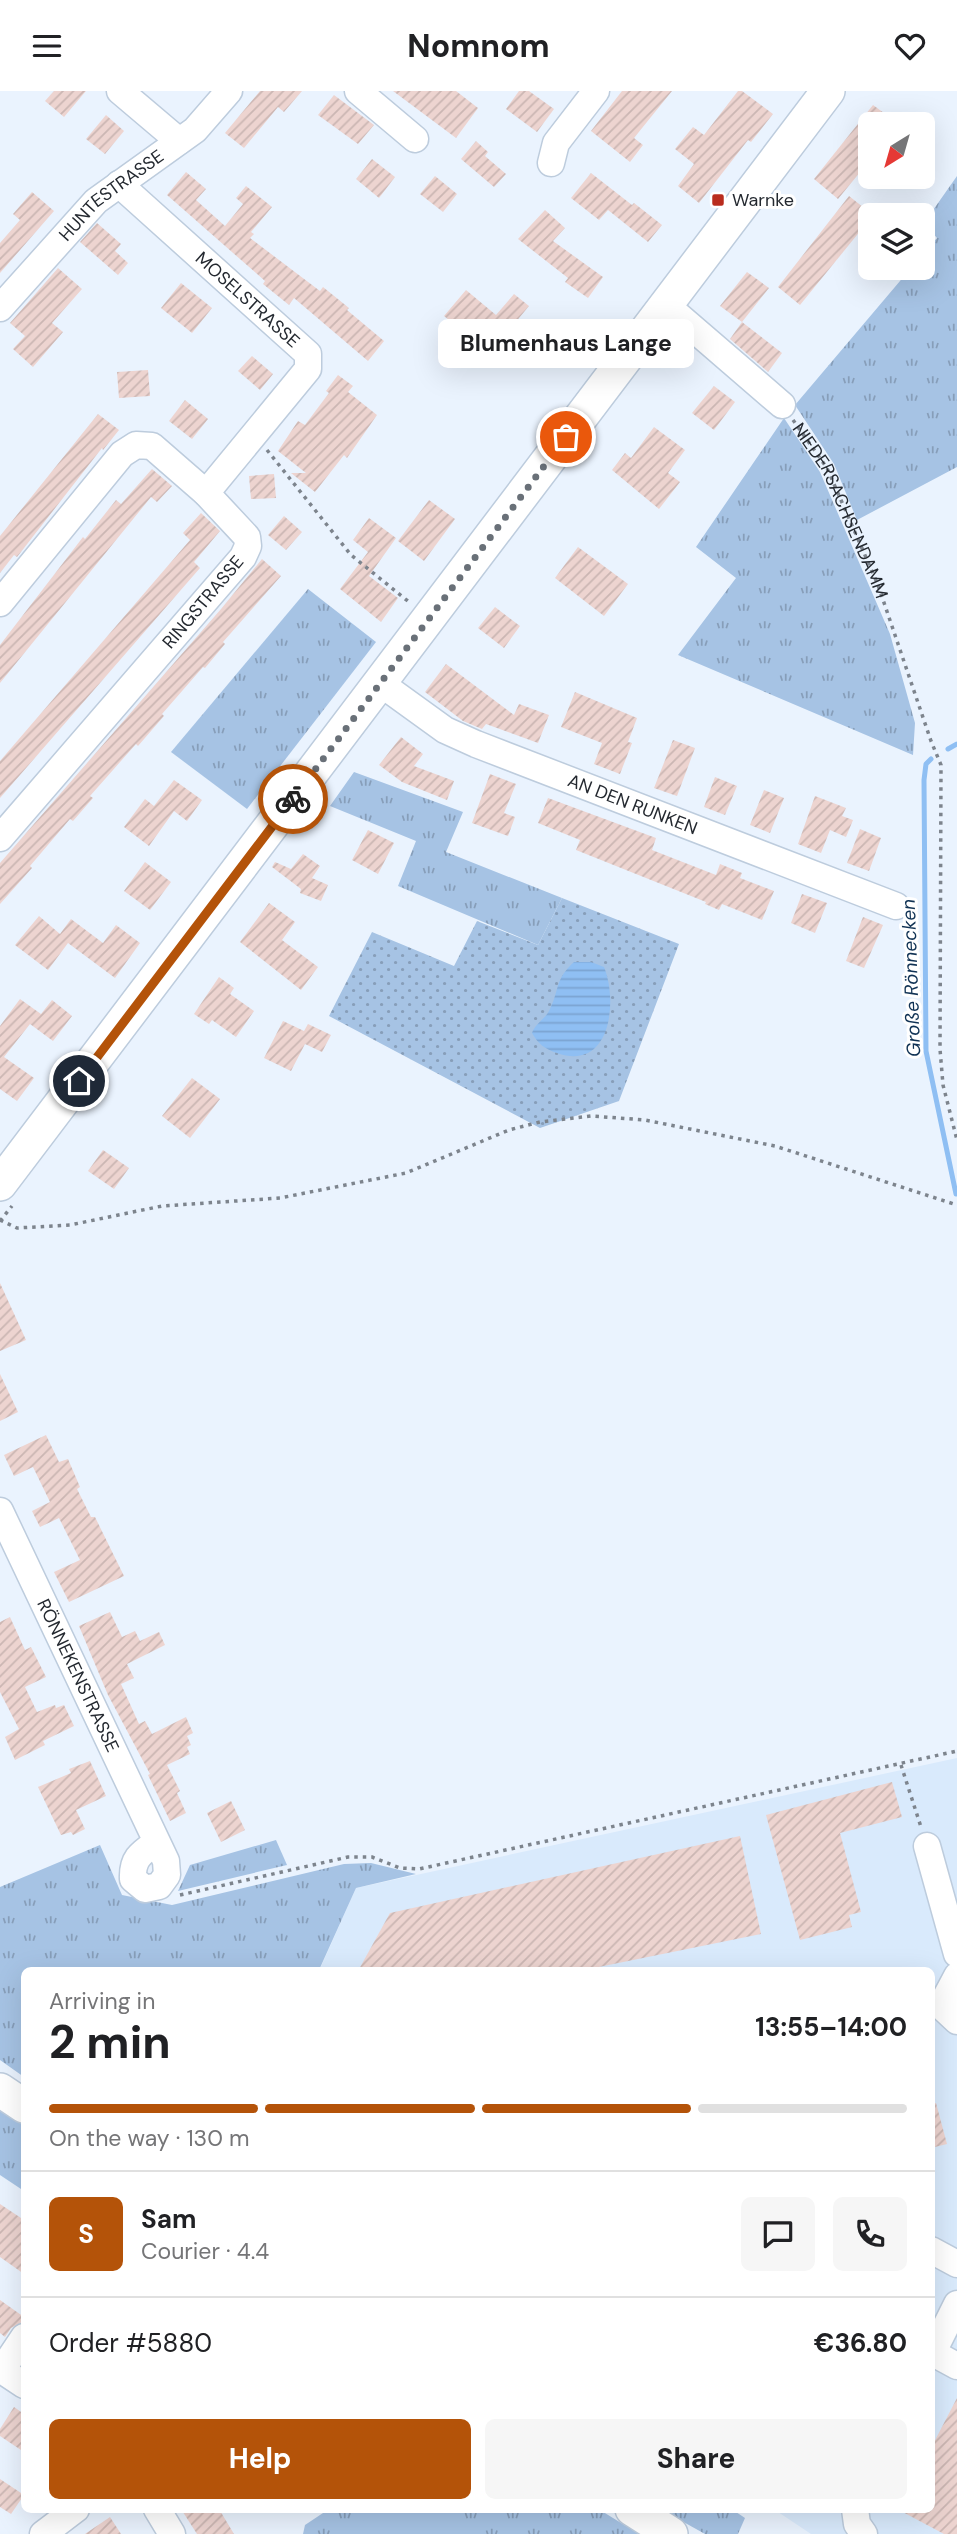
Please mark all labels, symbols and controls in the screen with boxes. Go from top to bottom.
text: Nomnom [407,25,550,67]
icon: menu [28,27,66,65]
icon: heart [891,27,929,65]
north arrow [858,112,934,189]
map controls [858,112,935,280]
street label: HUNTESTRASSE [54,144,169,246]
place label: Warnke [732,188,794,212]
marker: Warnke [710,192,726,208]
button: layers [858,203,935,280]
street label: MOSELSTRASSE [190,246,305,353]
callout: Blumenhaus Lange [438,318,694,367]
text: Blumenhaus Lange [460,328,672,358]
pin [536,407,596,467]
icon: bag [547,418,585,456]
street label: NIEDERSACHSENDAMM [787,418,894,602]
street label: RINGSTRASSE [157,550,249,654]
courier [258,764,328,834]
street label: AN DEN RUNKEN [564,769,701,840]
icon: bike [274,780,312,818]
water label: Große Rönnecken [896,899,926,1057]
pin [49,1051,109,1111]
icon: home [60,1062,98,1100]
street label: RÖNNEKENSTRASSE [31,1595,125,1756]
text: Arriving in [49,1986,155,2016]
text: 13:55–14:00 [755,2010,907,2044]
text: 2 min [49,2012,171,2072]
text: On the way · 130 m [49,2123,250,2153]
button: chat [741,2197,815,2271]
button: phone [833,2197,907,2271]
text: Sam [141,2202,196,2236]
text: S [78,2217,94,2251]
text: Courier · 4.4 [141,2236,269,2266]
text: Order #5880 [49,2326,212,2360]
text: €36.80 [814,2326,907,2360]
button: Help [49,2419,471,2499]
button: Share [485,2419,907,2499]

